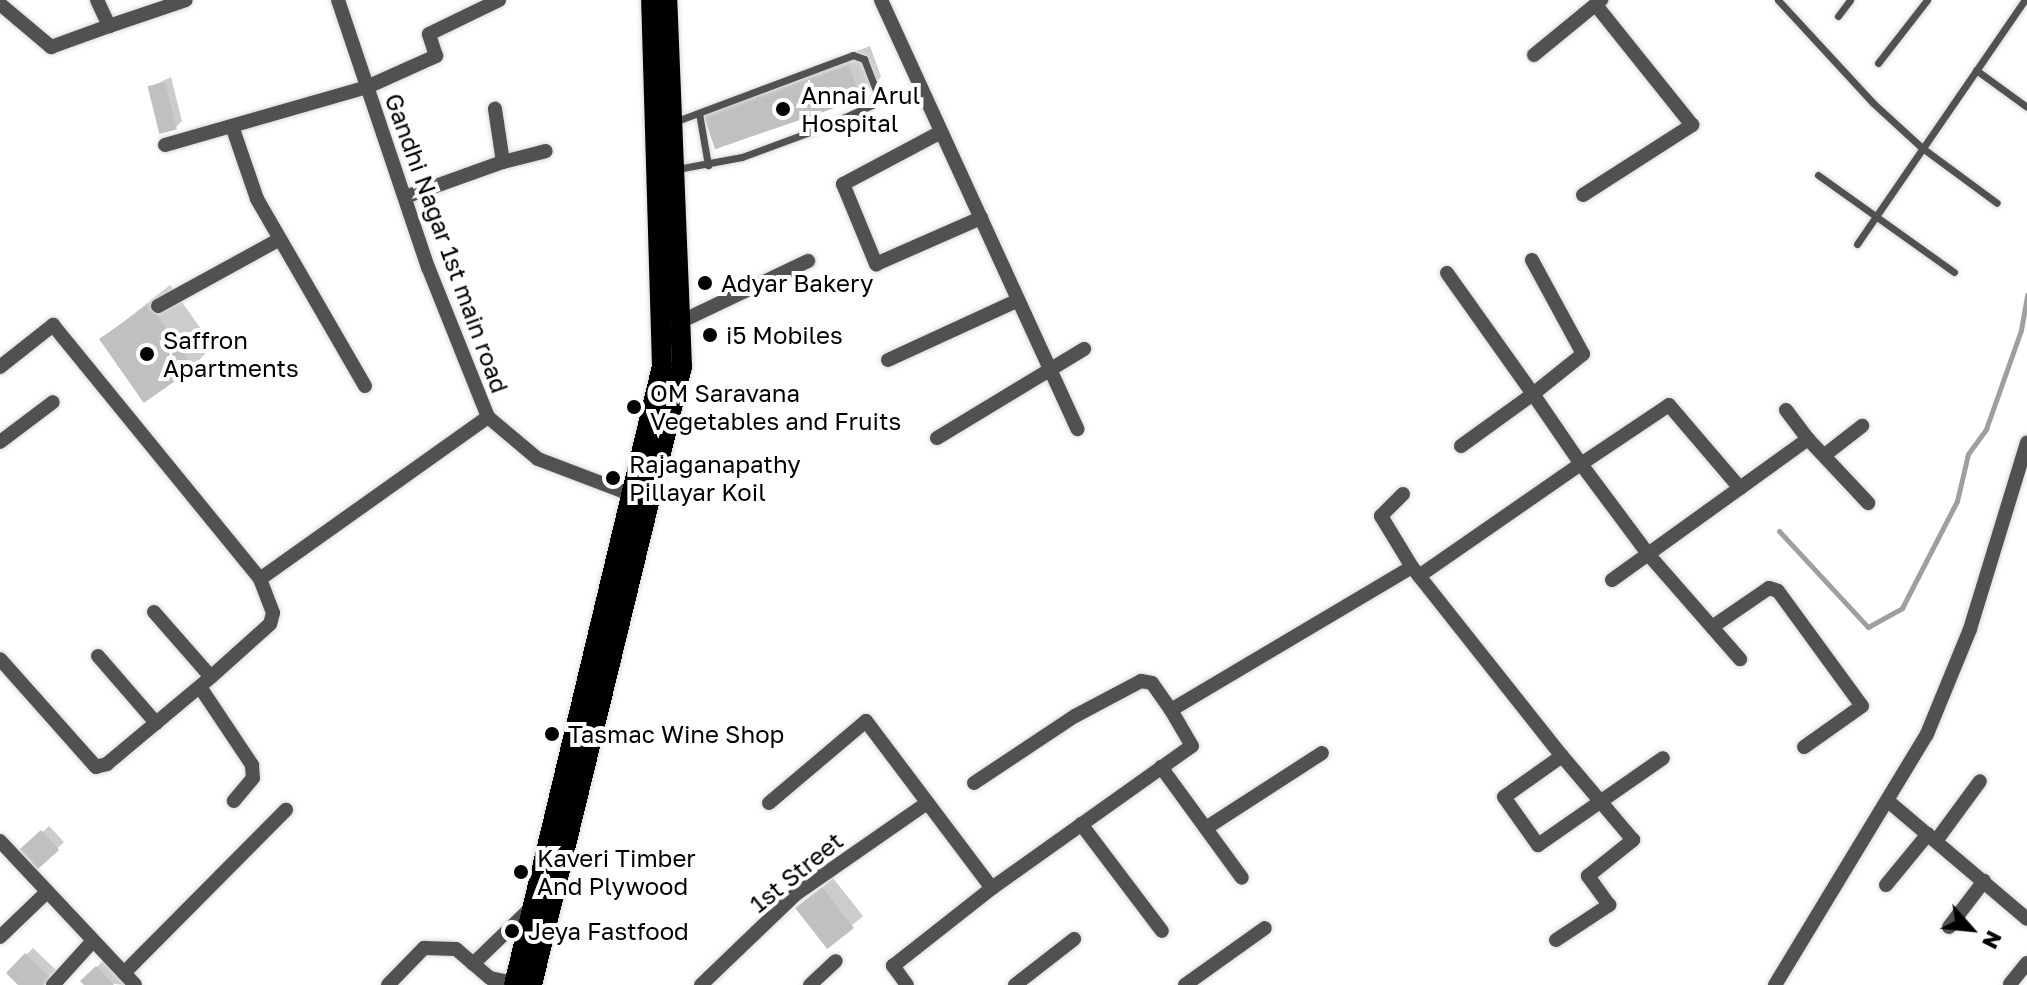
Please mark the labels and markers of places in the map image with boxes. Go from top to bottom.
place label: Annai Arul Hospital [801,81,920,137]
marker: Annai Arul Hospital [772,98,794,120]
place label: Adyar Bakery [721,269,873,297]
marker: Adyar Bakery [696,274,714,292]
place label: i5 Mobiles [726,321,843,349]
place label: Saffron Apartments [163,326,299,382]
marker: i5 Mobiles [701,326,719,344]
marker: Saffron Apartments [138,345,156,363]
place label: OM Saravana Vegetables and Fruits [650,379,901,435]
marker: OM Saravana Vegetables and Fruits [625,398,643,416]
place label: Rajaganapathy Pillayar Koil [629,450,801,506]
marker: Rajaganapathy Pillayar Koil [604,469,622,487]
place label: Tasmac Wine Shop [568,720,784,748]
marker: Tasmac Wine Shop [543,725,561,743]
place label: Kaveri Timber And Plywood [537,844,696,900]
marker: Kaveri Timber And Plywood [512,863,530,881]
place label: Jeya Fastfood [528,917,689,945]
marker: Jeya Fastfood [503,922,521,940]

